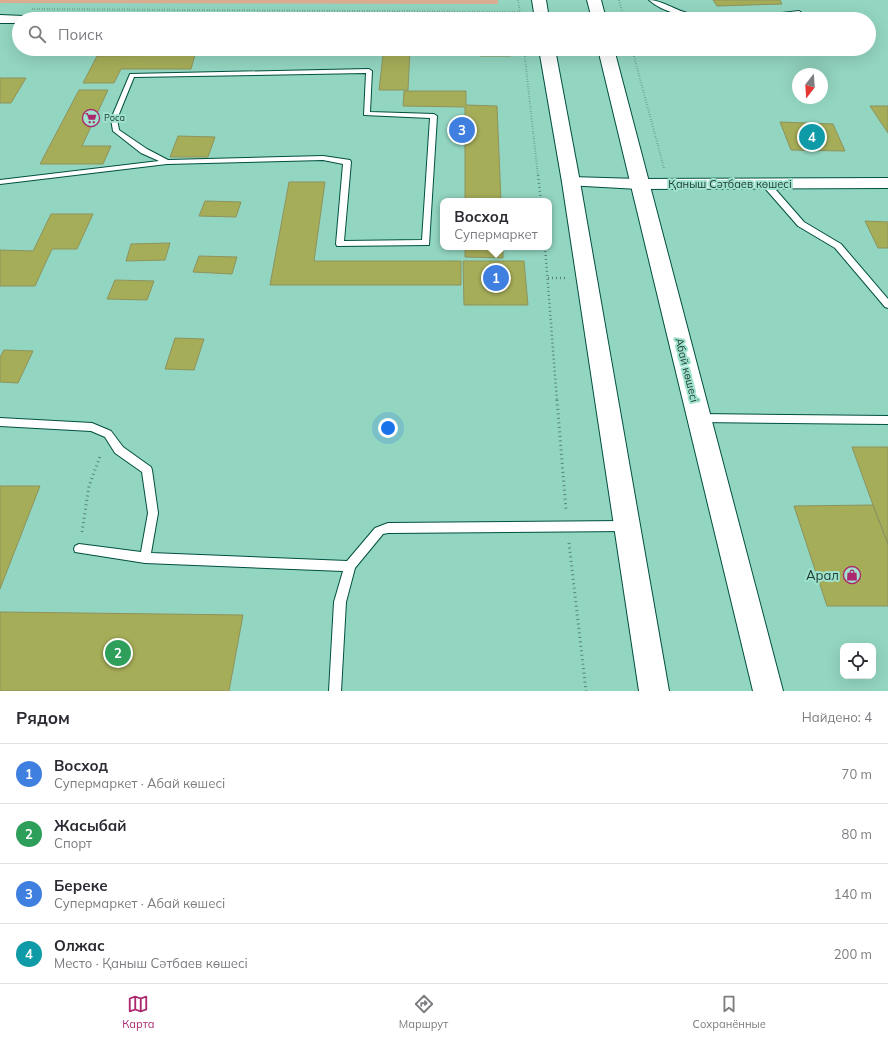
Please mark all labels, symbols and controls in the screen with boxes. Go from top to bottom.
search box [12,12,876,56]
icon: search [26,23,48,45]
text: Поиск [58,25,103,44]
north arrow [792,68,828,104]
supermarket icon: Роса [81,108,101,128]
place label: Роса [104,112,125,123]
pin: 3 [449,115,475,145]
pin: 4 [799,122,825,152]
street label: Қаныш Сәтбаев көшесі [668,177,792,191]
popup [440,198,552,250]
text: Восход [454,207,508,226]
text: Супермаркет [454,226,538,242]
pin: 1 [483,263,509,293]
street label: Абай көшесі [672,336,702,404]
your location [378,418,398,438]
shop icon: Арал [842,565,862,585]
place label: Арал [806,567,839,583]
pin: 2 [105,638,131,668]
map controls [840,643,876,679]
button: locate [840,643,876,679]
text: Рядом [16,707,70,728]
text: Найдено: 4 [802,709,872,725]
text: Восход [54,756,108,775]
text: 1 [25,766,33,782]
text: 70 m [842,766,872,782]
text: Супермаркет · Абай көшесі [54,775,225,791]
text: Жасыбай [54,816,127,835]
text: 2 [25,826,33,842]
text: 80 m [842,826,872,842]
text: Спорт [54,835,92,851]
text: Береке [54,876,108,895]
text: 3 [25,886,33,902]
text: 140 m [834,886,872,902]
text: Супермаркет · Абай көшесі [54,895,225,911]
text: Олжас [54,936,105,955]
text: 4 [25,946,33,962]
text: 200 m [834,946,872,962]
text: Место · Қаныш Сәтбаев көшесі [54,955,248,971]
tab: Карта [122,993,155,1031]
tab: Маршрут [399,993,448,1031]
tab: Сохранённые [693,993,766,1031]

